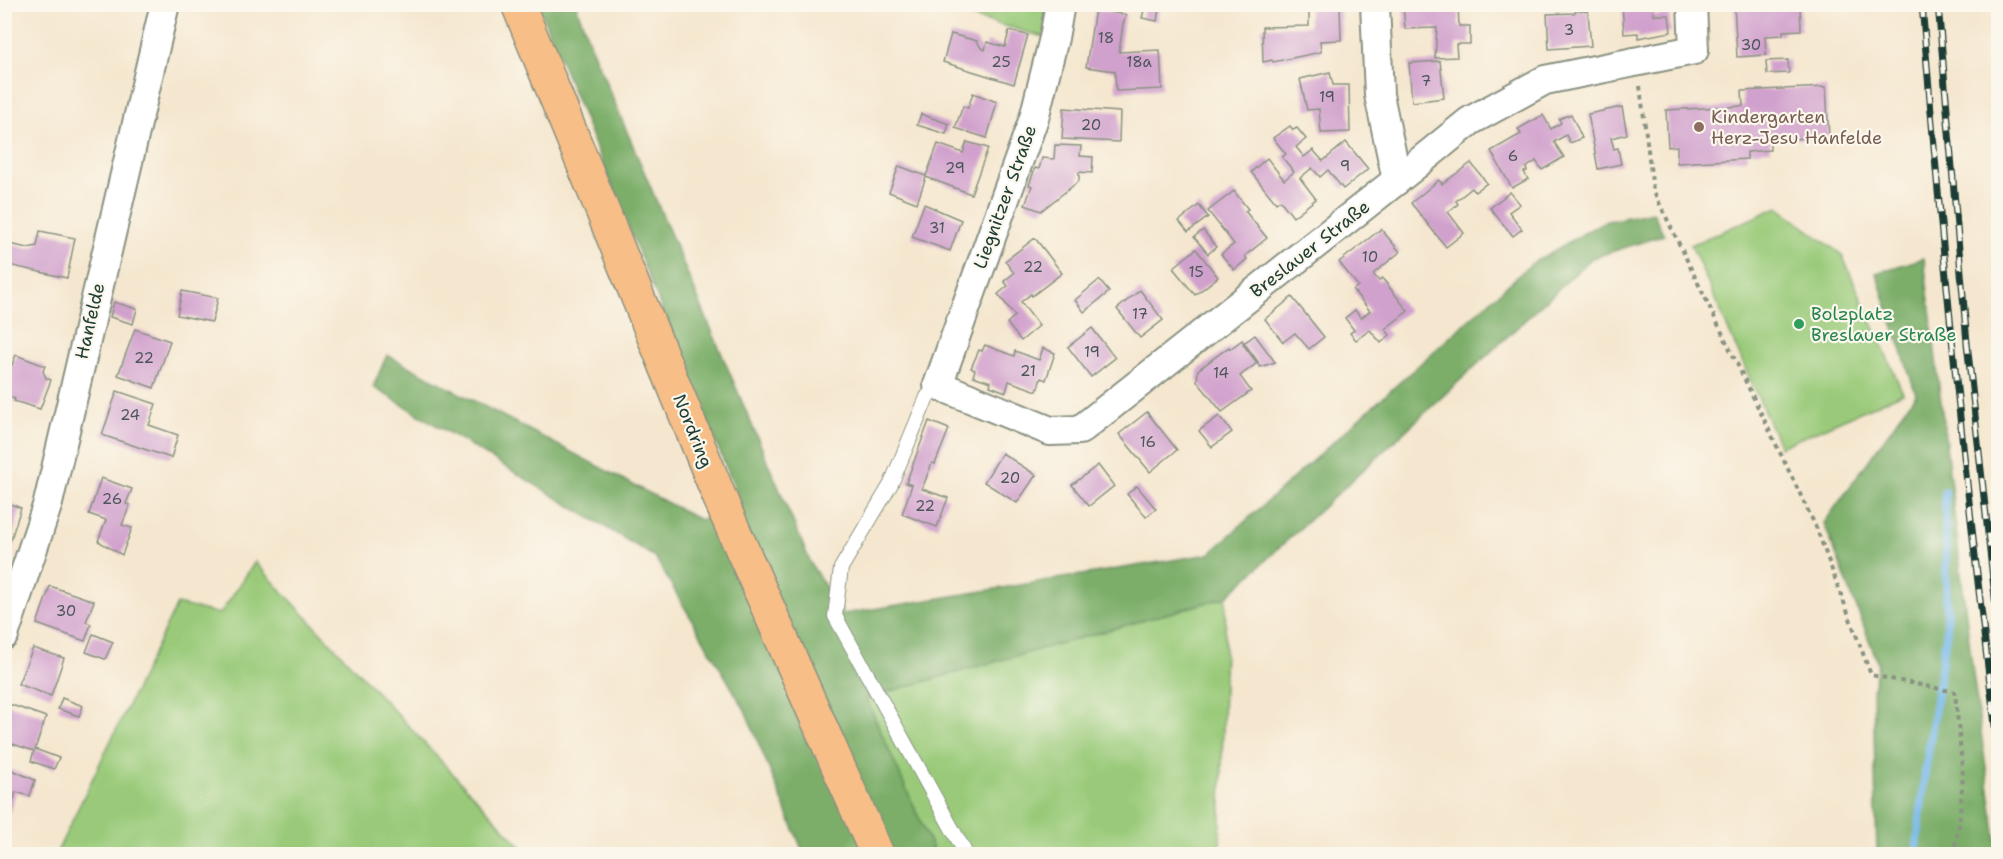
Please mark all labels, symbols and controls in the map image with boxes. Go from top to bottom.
house number: 3 [1564,20,1574,40]
house number: 18 [1098,28,1114,48]
house number: 30 [1741,35,1761,55]
house number: 25 [991,52,1011,72]
house number: 18a [1126,52,1152,72]
house number: 7 [1421,71,1431,91]
house number: 19 [1319,87,1335,107]
place label: Kindergarten Herz-Jesu Hanfelde [1711,105,1882,150]
house number: 20 [1081,115,1101,135]
marker: Kindergarten Herz-Jesu Hanfelde [1692,120,1706,134]
street label: Liegnitzer Straße [968,122,1042,272]
house number: 6 [1508,146,1518,166]
house number: 9 [1340,156,1350,176]
house number: 29 [945,158,965,178]
street label: Breslauer Straße [1245,195,1375,303]
house number: 31 [929,218,945,238]
house number: 10 [1362,247,1378,267]
house number: 22 [1023,257,1043,277]
house number: 15 [1188,262,1204,282]
street label: Hanfelde [70,281,110,361]
place label: Bolzplatz Breslauer Straße [1811,302,1957,347]
house number: 17 [1132,304,1148,324]
marker: Bolzplatz Breslauer Straße [1792,317,1806,331]
house number: 19 [1084,342,1100,362]
house number: 22 [134,348,154,368]
house number: 21 [1020,361,1036,381]
house number: 14 [1213,363,1229,383]
street label: Nordring [667,390,719,472]
house number: 24 [120,405,140,425]
house number: 16 [1140,432,1156,452]
house number: 20 [1000,468,1020,488]
house number: 26 [102,489,122,509]
house number: 22 [915,496,935,516]
house number: 30 [56,601,76,621]

